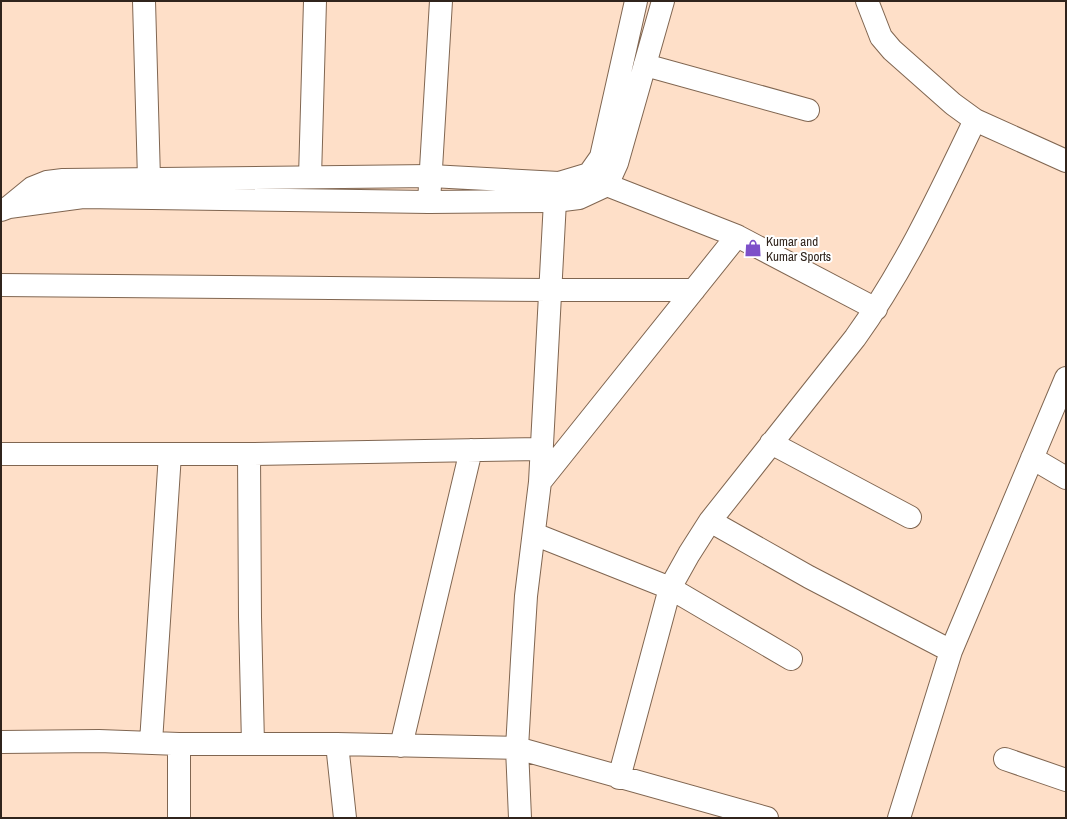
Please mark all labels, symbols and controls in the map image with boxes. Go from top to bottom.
place label: Kumar and Kumar Sports [766,233,831,265]
shop icon: Kumar and Kumar Sports [743,238,763,258]

